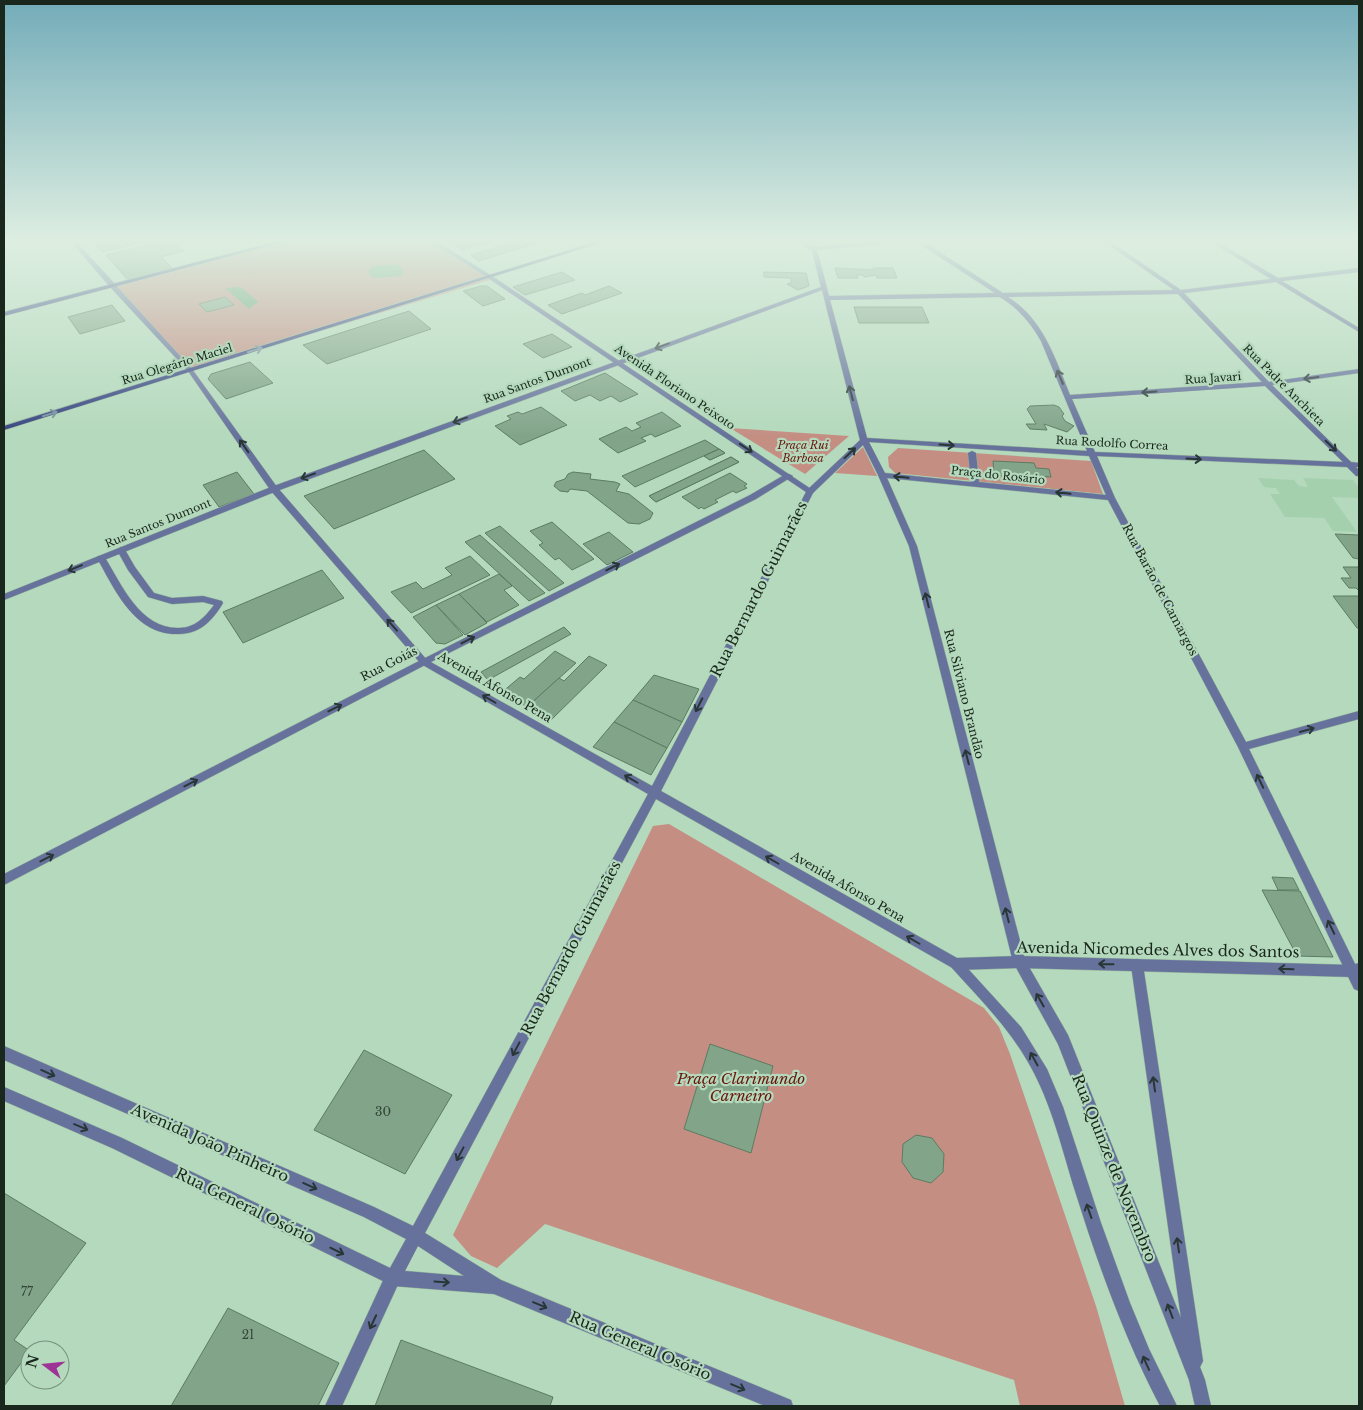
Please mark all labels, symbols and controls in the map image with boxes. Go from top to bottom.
street label: Rua Olegário Maciel [120,340,234,388]
street label: Avenida Floriano Peixoto [611,341,738,433]
street label: Rua Padre Anchieta [1240,341,1329,430]
one-way arrow [655,342,670,351]
one-way arrow [247,344,263,354]
street label: Rua Santos Dumont [481,354,593,406]
street label: Rua Javari [1184,369,1242,387]
one-way arrow [1054,370,1063,385]
one-way arrow [1303,373,1319,383]
one-way arrow [846,385,855,401]
one-way arrow [1141,387,1157,396]
one-way arrow [42,408,58,418]
one-way arrow [453,416,469,425]
street label: Rua Rodolfo Correa [1055,433,1170,453]
park label: Praça Rui Barbosa [777,438,829,465]
one-way arrow [239,439,249,453]
one-way arrow [939,440,955,450]
one-way arrow [1325,440,1338,452]
one-way arrow [738,443,752,453]
one-way arrow [843,447,856,459]
one-way arrow [1186,454,1202,463]
street label: Praça do Rosário [950,463,1046,487]
one-way arrow [301,472,316,481]
one-way arrow [893,472,909,482]
one-way arrow [1055,488,1071,498]
street label: Rua Santos Dumont [103,495,214,551]
street label: Rua Bernardo Guimarães [706,497,811,680]
street label: Rua Barão de Camargos [1119,521,1202,658]
one-way arrow [605,562,620,571]
one-way arrow [68,564,84,573]
one-way arrow [922,592,931,608]
one-way arrow [387,619,398,632]
street label: Rua Silviano Brandão [941,627,988,760]
one-way arrow [460,635,475,645]
street label: Rua Goiás [358,643,420,684]
street label: Avenida Afonso Pena [435,647,555,725]
one-way arrow [482,694,497,704]
one-way arrow [694,697,703,712]
one-way arrow [328,703,343,713]
one-way arrow [1298,724,1314,734]
one-way arrow [962,750,971,766]
one-way arrow [624,774,638,784]
one-way arrow [1254,774,1264,789]
one-way arrow [183,778,198,787]
street label: Avenida Afonso Pena [788,847,908,925]
one-way arrow [39,853,54,862]
one-way arrow [765,854,780,864]
street label: Rua Bernardo Guimarães [516,857,625,1038]
one-way arrow [1001,907,1011,923]
one-way arrow [1326,920,1335,935]
one-way arrow [906,935,921,945]
street label: Avenida Nicomedes Alves dos Santos [1015,938,1300,961]
one-way arrow [1098,959,1114,969]
one-way arrow [1278,964,1294,974]
one-way arrow [1035,993,1045,1007]
one-way arrow [511,1042,521,1057]
one-way arrow [1028,1052,1038,1066]
one-way arrow [40,1068,55,1078]
park label: Praça Clarimundo Carneiro [676,1069,805,1105]
street label: Rua Quinze de Novembro [1068,1071,1161,1265]
one-way arrow [1149,1076,1159,1092]
street label: Avenida João Pinheiro [128,1099,292,1186]
house number: 30 [375,1104,391,1119]
one-way arrow [73,1123,88,1133]
one-way arrow [455,1147,465,1162]
street label: Rua General Osório [173,1164,318,1248]
one-way arrow [302,1182,317,1192]
one-way arrow [1084,1204,1093,1219]
one-way arrow [1172,1237,1182,1253]
one-way arrow [329,1247,344,1256]
one-way arrow [434,1277,450,1287]
house number: 77 [21,1284,34,1299]
one-way arrow [532,1300,547,1310]
one-way arrow [1165,1304,1174,1319]
street label: Rua General Osório [566,1307,714,1384]
one-way arrow [367,1315,377,1330]
house number: 21 [242,1327,254,1342]
north arrow [20,1340,70,1390]
text: N [22,1353,43,1370]
one-way arrow [1141,1356,1151,1371]
one-way arrow [730,1383,745,1392]

